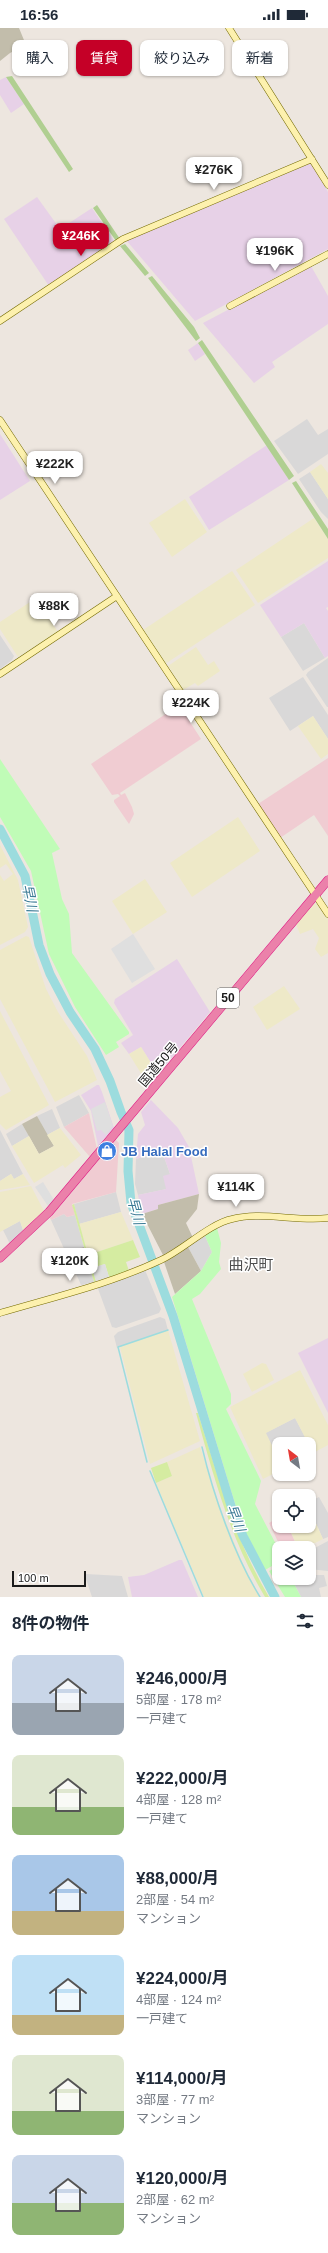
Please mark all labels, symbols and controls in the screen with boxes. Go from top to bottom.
text: 16:56 [20,6,58,23]
chip: 購入 [12,40,68,76]
chip: 賃貸 [76,40,132,76]
chip: 絞り込み [140,40,224,76]
chip: 新着 [232,40,288,76]
pin: ¥276K [186,157,242,191]
text: ¥276K [195,162,233,177]
pin: ¥246K [53,223,109,257]
text: ¥246K [62,228,100,243]
pin: ¥196K [247,238,303,272]
text: ¥196K [256,243,294,258]
pin: ¥222K [27,451,83,485]
text: ¥222K [36,456,74,471]
pin: ¥88K [30,593,78,627]
text: ¥88K [38,598,70,613]
pin: ¥224K [163,690,219,724]
text: ¥224K [172,695,210,710]
water label: 早川 [19,883,41,915]
road number: 50 [217,988,239,1008]
street label: 国道50号 [135,1039,181,1090]
shop icon: JB Halal Food [96,1140,118,1162]
place label: JB Halal Food [121,1144,208,1159]
pin: ¥114K [208,1174,264,1208]
text: ¥114K [217,1179,255,1194]
water label: 早川 [125,1195,148,1229]
pin: ¥120K [42,1248,98,1282]
text: ¥120K [51,1253,89,1268]
district label: 曲沢町 [228,1256,274,1273]
north arrow [272,1437,316,1481]
map controls [272,1437,316,1585]
button: locate [272,1489,316,1533]
water label: 早川 [224,1502,249,1536]
button: layers [272,1541,316,1585]
scale bar [12,1569,86,1588]
text: 100 m [18,1572,49,1584]
icon: filters [294,1610,316,1632]
text: 8件の物件 [12,1614,89,1633]
text: ¥246,000/月 [136,1669,229,1688]
icon: home [44,1671,92,1719]
text: 5部屋 · 178 m² [136,1692,221,1707]
text: 一戸建て [136,1711,188,1726]
text: ¥222,000/月 [136,1769,229,1788]
icon: home [44,1771,92,1819]
text: 4部屋 · 128 m² [136,1792,221,1807]
text: 一戸建て [136,1811,188,1826]
text: ¥88,000/月 [136,1869,219,1888]
icon: home [44,1871,92,1919]
text: 2部屋 · 54 m² [136,1892,214,1907]
text: マンション [136,1911,201,1926]
text: ¥224,000/月 [136,1969,229,1988]
icon: home [44,1971,92,2019]
text: 4部屋 · 124 m² [136,1992,221,2007]
text: 一戸建て [136,2011,188,2026]
text: ¥114,000/月 [136,2069,228,2088]
icon: home [44,2071,92,2119]
text: 3部屋 · 77 m² [136,2092,214,2107]
text: マンション [136,2111,201,2126]
text: ¥120,000/月 [136,2169,229,2188]
icon: home [44,2171,92,2219]
text: 2部屋 · 62 m² [136,2192,214,2207]
text: マンション [136,2211,201,2226]

